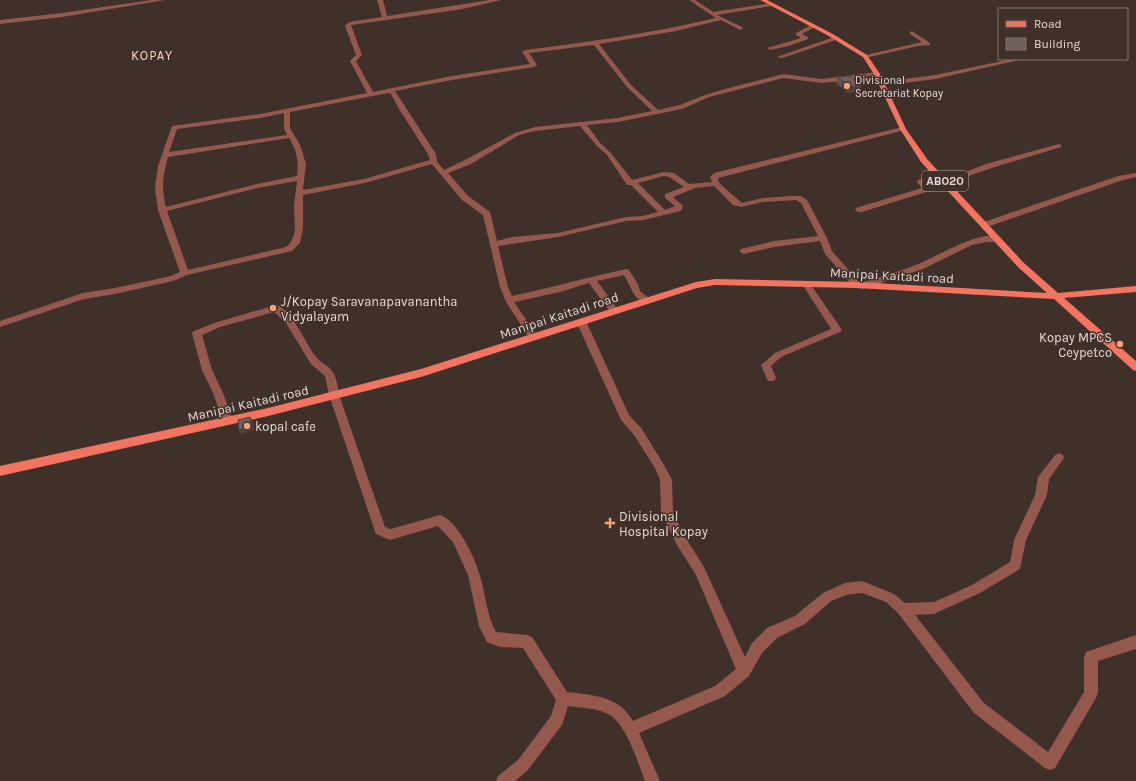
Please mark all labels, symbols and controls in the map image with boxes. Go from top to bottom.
legend [998,8,1128,60]
text: Road [1034,17,1062,31]
text: Building [1034,37,1081,51]
district label: KOPAY [131,48,173,63]
place label: Divisional Secretariat Kopay [855,74,943,100]
marker: Divisional Secretariat Kopay [842,81,852,91]
road number: AB020 [922,171,968,191]
street label: Manipai Kaitadi road [830,265,954,286]
street label: Manipai Kaitadi road [498,289,620,342]
place label: J/Kopay Saravanapavanantha Vidyalayam [281,294,458,324]
marker: J/Kopay Saravanapavanantha Vidyalayam [268,303,278,313]
place label: Kopay MPCS Ceypetco [1039,330,1112,360]
marker: Kopay MPCS Ceypetco [1115,339,1125,349]
street label: Manipai Kaitadi road [186,382,310,425]
place label: kopal cafe [255,419,316,434]
marker: kopal cafe [242,421,252,431]
place label: Divisional Hospital Kopay [619,509,708,539]
marker: Divisional Hospital Kopay [604,517,616,529]

